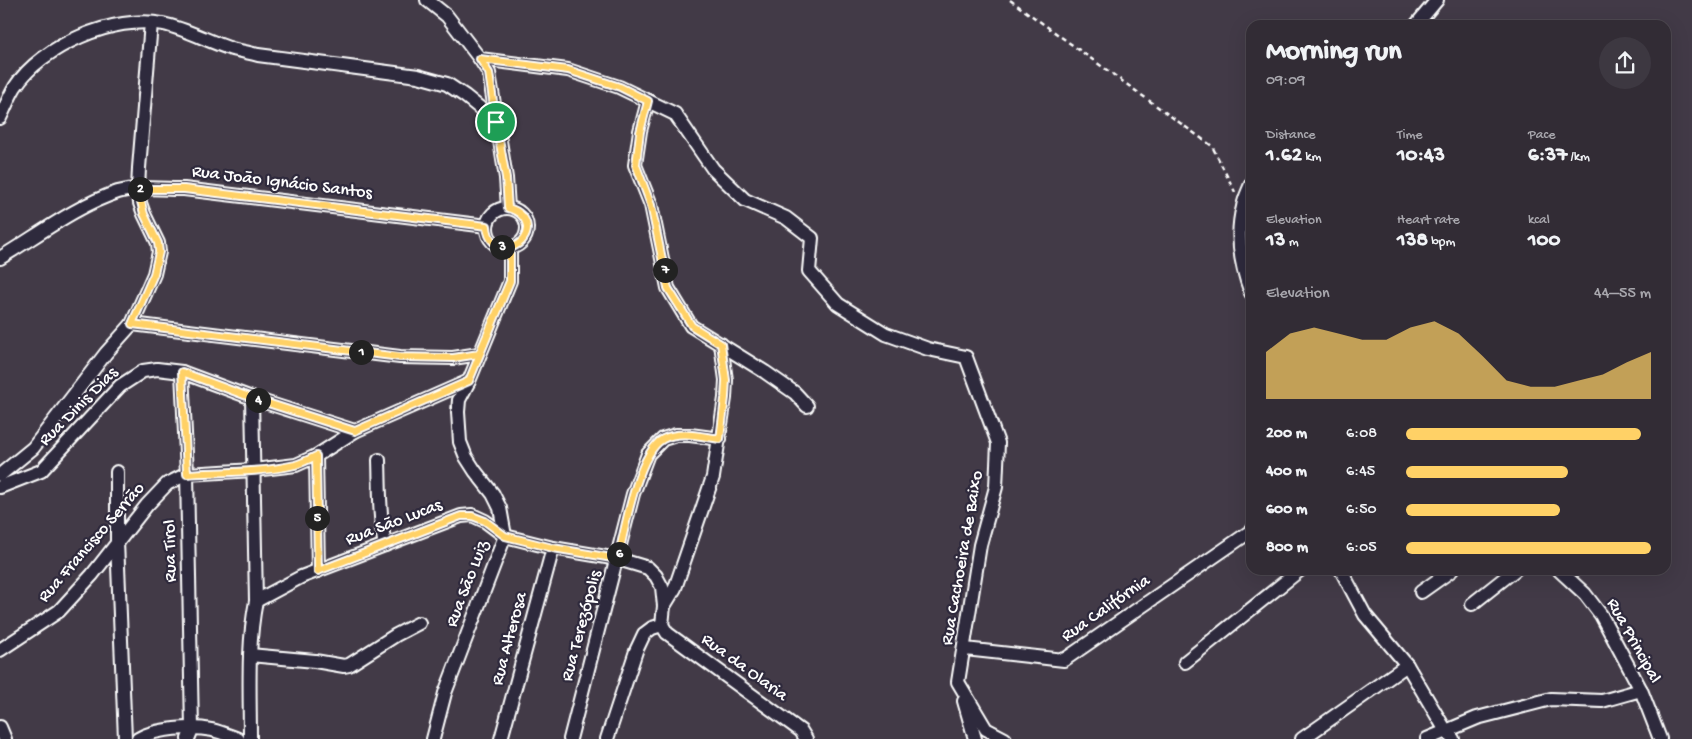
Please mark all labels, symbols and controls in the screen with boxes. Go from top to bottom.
text: Morning run [1266,36,1401,69]
button: share [1599,37,1651,89]
text: 09:09 [1266,72,1305,91]
pin [475,101,517,143]
icon: arrive [482,108,510,136]
text: Distance [1266,127,1315,144]
text: Time [1397,127,1423,144]
text: Pace [1528,127,1555,144]
text: 1.62 [1266,144,1302,169]
text: 10:43 [1397,144,1445,169]
text: 6:37 [1528,144,1567,169]
text: km [1302,149,1322,166]
text: /km [1567,149,1590,166]
street label: Rua João Ignácio Santos [191,162,375,205]
pin: 2 [128,176,152,202]
text: 2 [137,181,144,198]
text: Elevation [1266,212,1322,229]
text: Heart rate [1397,212,1460,229]
text: kcal [1528,212,1550,229]
text: 13 [1266,229,1285,254]
text: 138 [1397,229,1428,254]
text: 100 [1528,229,1560,254]
pin: 3 [490,234,514,260]
text: m [1285,234,1299,251]
text: bpm [1428,234,1455,251]
text: 3 [499,239,506,256]
pin: 7 [652,258,678,282]
text: 7 [662,262,669,279]
text: Elevation [1266,285,1330,304]
text: 44–55 m [1594,285,1651,304]
pin: 1 [348,340,374,364]
text: 1 [359,344,364,361]
street label: Rua Dinis Dias [35,362,124,451]
pin: 4 [246,388,270,412]
text: 4 [255,392,262,409]
text: 200 m [1266,425,1307,444]
text: 6:08 [1346,425,1377,444]
text: 400 m [1266,463,1307,482]
text: 6:45 [1346,463,1375,482]
street label: Rua Cachoeira de Baixo [937,469,989,647]
street label: Rua Francisco Serrão [34,479,150,607]
street label: Rua São Lucas [343,494,447,551]
text: 600 m [1266,501,1307,520]
text: 6:50 [1346,501,1377,520]
pin: 5 [304,506,330,530]
text: 5 [314,510,321,527]
street label: Rua Tirol [160,519,182,582]
street label: Rua São Luiz [442,537,494,630]
text: 800 m [1266,539,1308,558]
text: 6:05 [1346,539,1377,558]
pin: 6 [606,542,632,566]
text: 6 [616,546,623,563]
street label: Rua Terezópolis [557,567,607,684]
street label: Rua Califórnia [1058,570,1155,647]
street label: Rua Alterosa [487,589,533,688]
street label: Rua Principal [1601,595,1665,687]
street label: Rua da Olaria [697,630,792,707]

